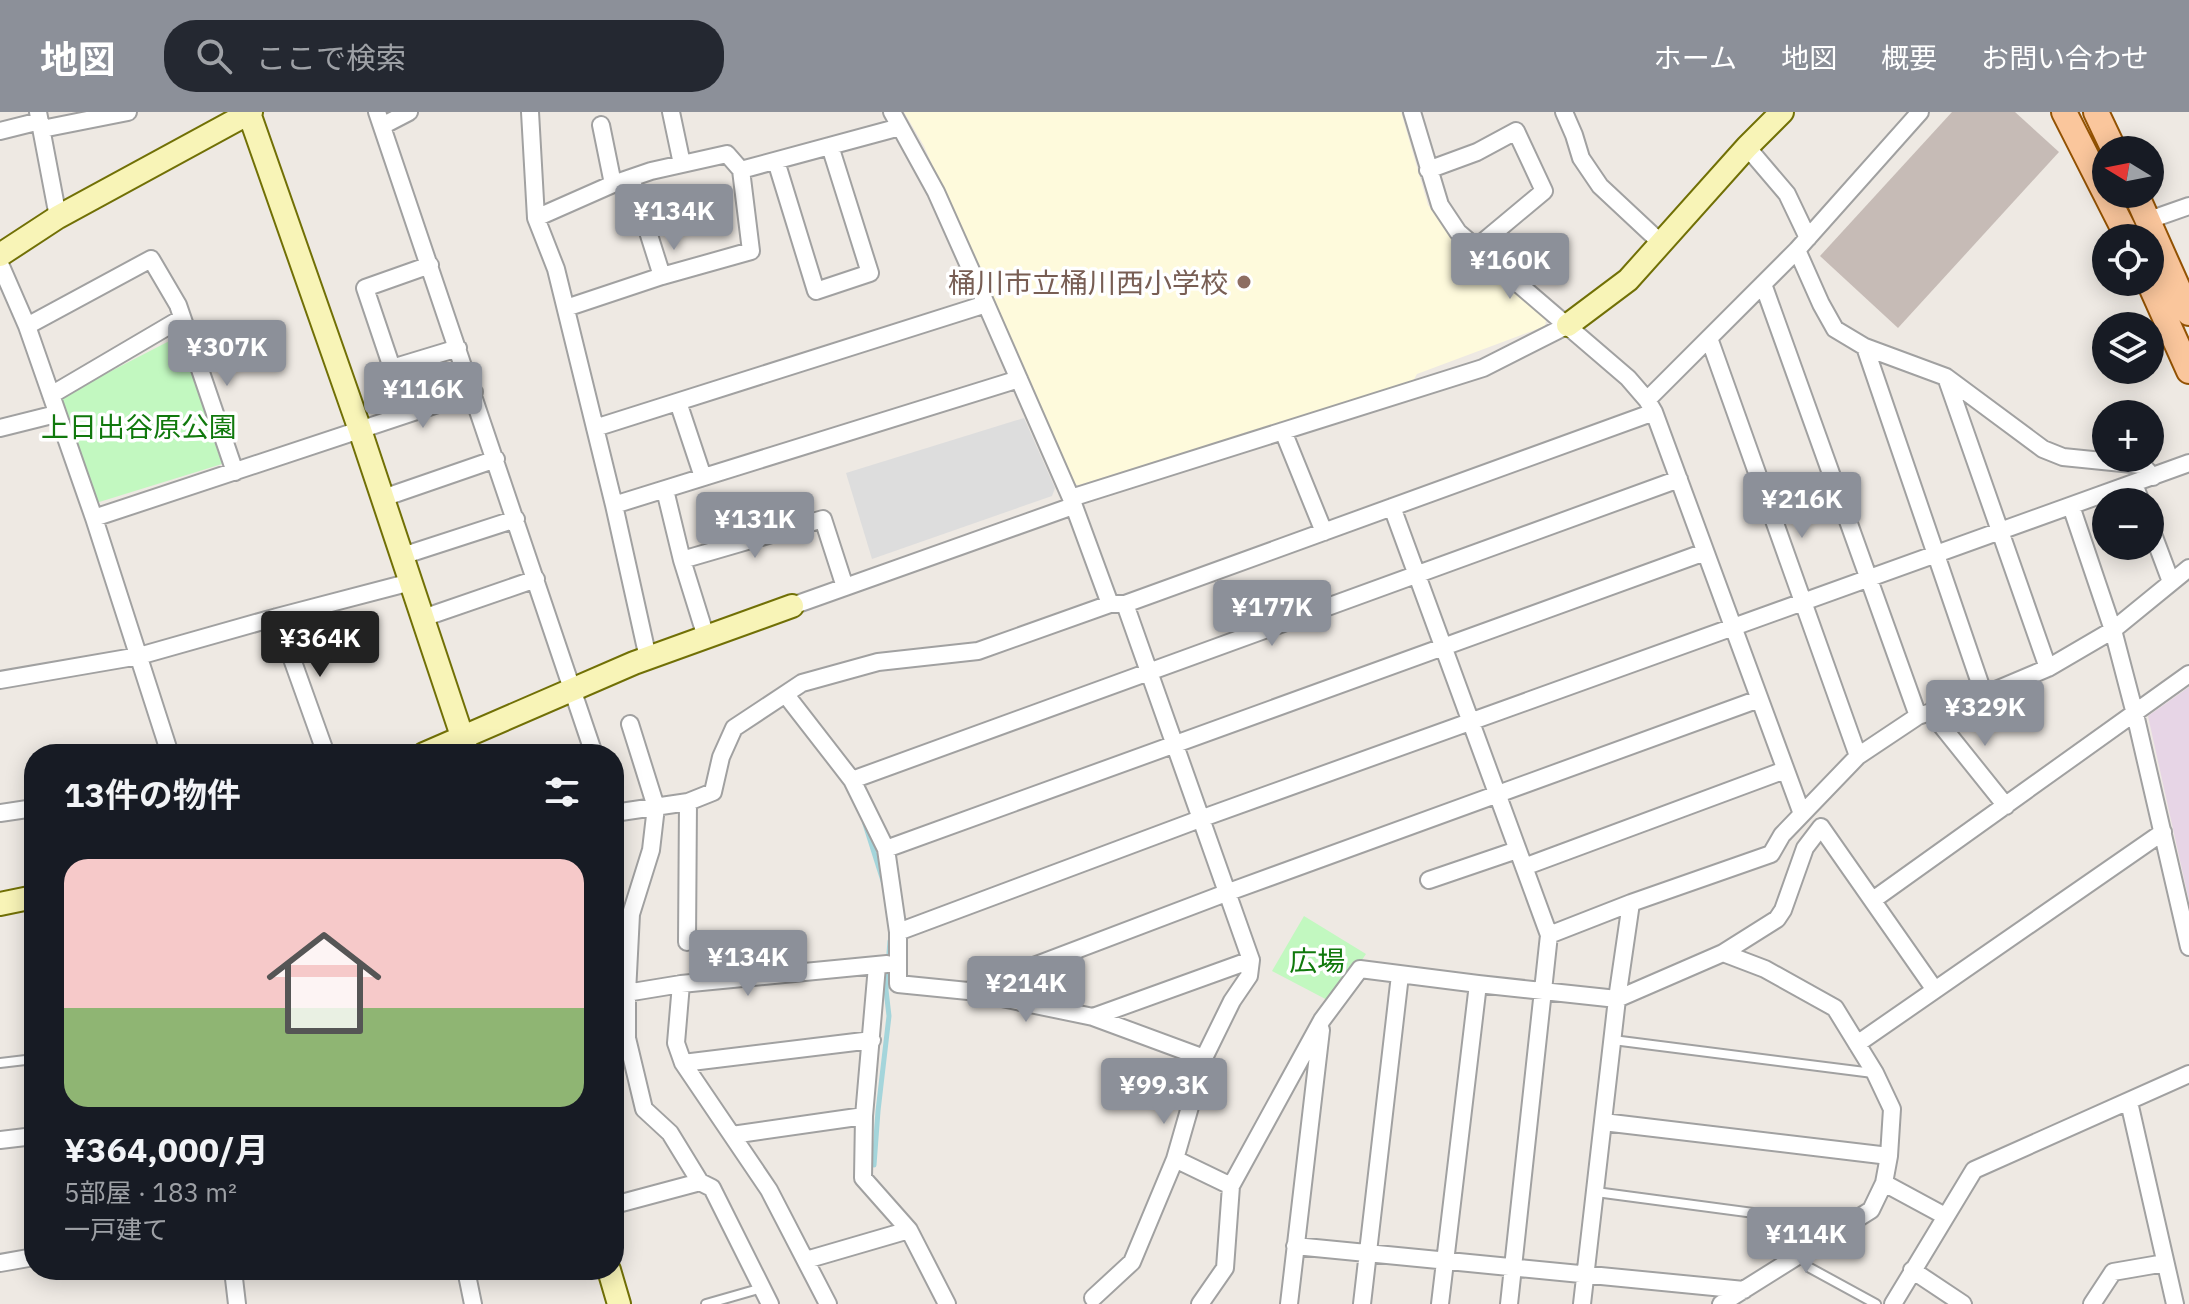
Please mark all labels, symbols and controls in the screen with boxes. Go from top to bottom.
search box [164,20,724,92]
text: 地図 [40,34,116,83]
icon: search [192,34,236,78]
text: ここで検索 [256,38,406,77]
text: ホーム [1654,39,1737,76]
text: 地図 [1781,39,1837,76]
text: 概要 [1881,39,1937,76]
text: お問い合わせ [1981,39,2149,76]
north arrow [2092,136,2164,208]
map controls [2092,136,2164,560]
pin: ¥134K [618,184,730,252]
text: ¥134K [633,193,715,227]
button: locate [2092,224,2164,296]
pin: ¥160K [1454,233,1566,301]
text: ¥160K [1469,242,1551,276]
place label: 桶川市立桶川西小学校 [948,264,1228,301]
marker: 桶川市立桶川西小学校 [1235,273,1253,291]
button: layers [2092,312,2164,384]
pin: ¥307K [171,320,283,388]
text: ¥307K [186,329,268,363]
pin: ¥116K [367,362,479,430]
text: ¥116K [382,371,464,405]
button: + [2092,400,2164,472]
park label: 上日出谷原公園 [41,408,237,445]
pin: ¥216K [1746,472,1858,540]
text: ¥216K [1761,481,1843,515]
button: − [2092,488,2164,560]
pin: ¥131K [699,492,811,560]
text: ¥131K [714,501,796,535]
pin: ¥177K [1216,580,1328,648]
text: ¥177K [1231,589,1313,623]
pin: ¥364K [264,611,376,679]
text: ¥364K [279,620,361,654]
pin: ¥329K [1929,680,2041,748]
text: ¥329K [1944,689,2026,723]
icon: filters [540,770,584,814]
text: 13件の物件 [64,772,241,816]
icon: home [252,911,396,1055]
pin: ¥134K [692,930,804,998]
text: ¥134K [707,939,789,973]
park label: 広場 [1289,942,1345,979]
pin: ¥214K [970,956,1082,1024]
text: ¥214K [985,965,1067,999]
pin: ¥99.3K [1099,1058,1229,1126]
text: ¥99.3K [1119,1067,1209,1101]
text: ¥364,000/月 [64,1127,269,1171]
text: 5部屋 · 183 m² [64,1175,237,1209]
pin: ¥114K [1750,1207,1862,1275]
text: 一戸建て [64,1212,168,1246]
text: ¥114K [1765,1216,1847,1250]

